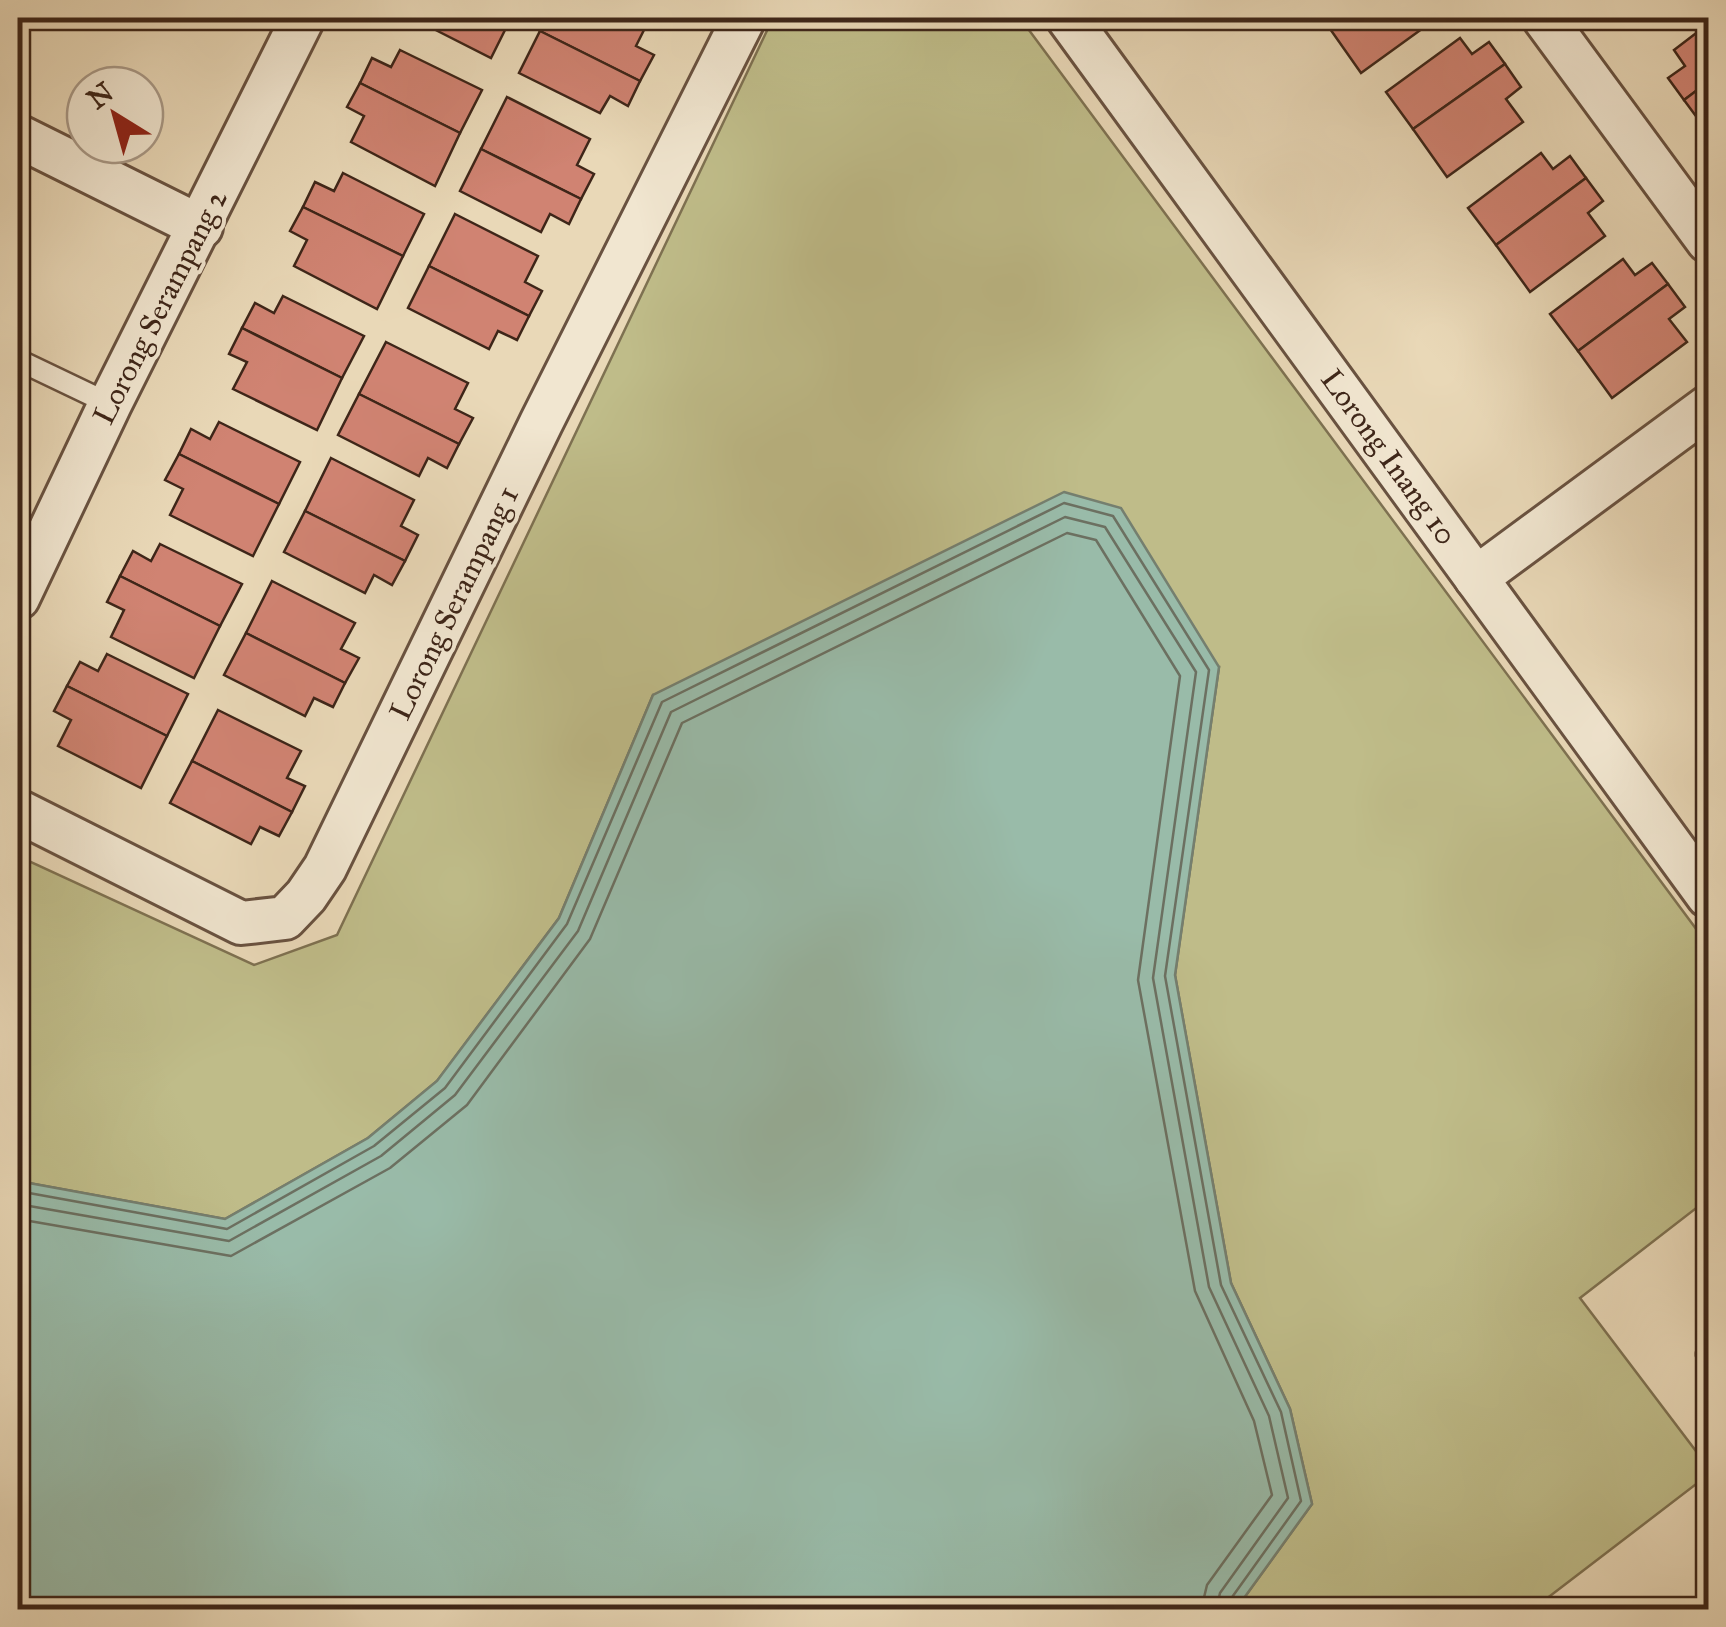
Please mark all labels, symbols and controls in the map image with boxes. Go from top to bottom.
north arrow [65,65,165,165]
text: N [80,74,120,117]
street label: Lorong Serampang 2 [85,183,235,430]
street label: Lorong Inang 10 [1313,362,1465,552]
street label: Lorong Serampang 1 [382,480,526,726]

